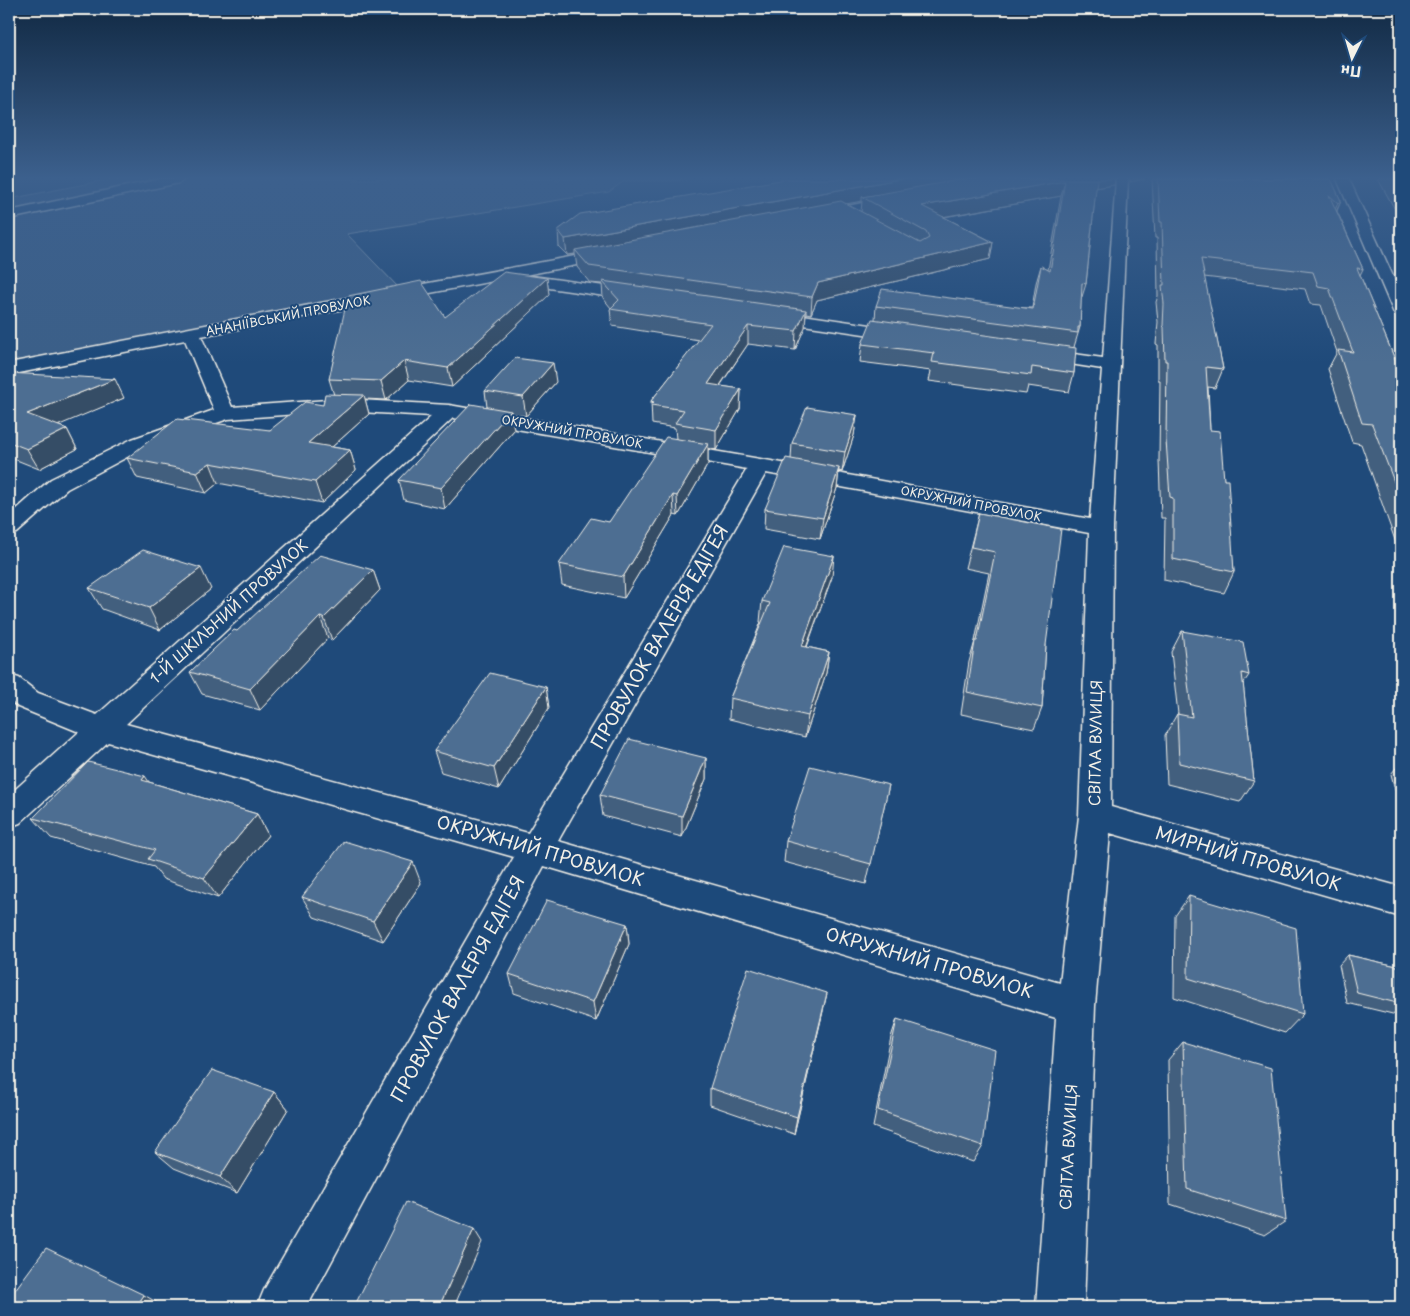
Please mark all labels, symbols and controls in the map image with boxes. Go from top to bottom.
north arrow [1328,32,1378,82]
text: Пн [1340,60,1362,83]
street label: АНАНІЇВСЬКИЙ ПРОВУЛОК [204,290,372,340]
street label: ОКРУЖНИЙ ПРОВУЛОК [500,410,644,452]
street label: ОКРУЖНИЙ ПРОВУЛОК [899,481,1043,526]
street label: ПРОВУЛОК ВАЛЕРІЯ ЕДІГЕЯ [583,519,734,754]
street label: 1-Й ШКІЛЬНИЙ ПРОВУЛОК [144,533,313,688]
street label: СВІТЛА ВУЛИЦЯ [1082,680,1107,806]
street label: ОКРУЖНИЙ ПРОВУЛОК [434,807,647,892]
street label: МИРНИЙ ПРОВУЛОК [1153,818,1344,897]
street label: ПРОВУЛОК ВАЛЕРІЯ ЕДІГЕЯ [383,870,530,1106]
street label: ОКРУЖНИЙ ПРОВУЛОК [823,919,1036,1004]
street label: СВІТЛА ВУЛИЦЯ [1053,1083,1082,1211]

